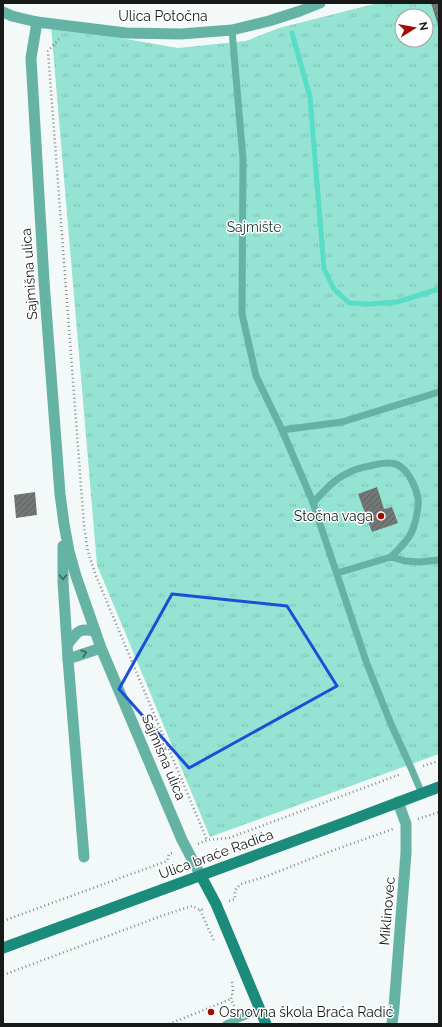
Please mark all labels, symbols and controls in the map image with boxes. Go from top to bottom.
street label: Ulica Potočna [118,8,208,24]
north arrow [394,8,434,48]
text: N [416,21,431,32]
park label: Sajmište [227,219,281,235]
street label: Sajmišna ulica [18,228,40,320]
place label: Stočna vaga [294,508,373,524]
marker: Stočna vaga [376,511,386,521]
one-way arrow [59,574,67,580]
one-way arrow [81,649,88,658]
street label: Sajmišna ulica [139,712,189,802]
street label: Ulica braće Radića [157,826,275,882]
street label: Miklinovec [376,876,398,946]
place label: Osnovna škola Braća Radić [219,1004,394,1020]
marker: Osnovna škola Braća Radić [206,1007,216,1017]

